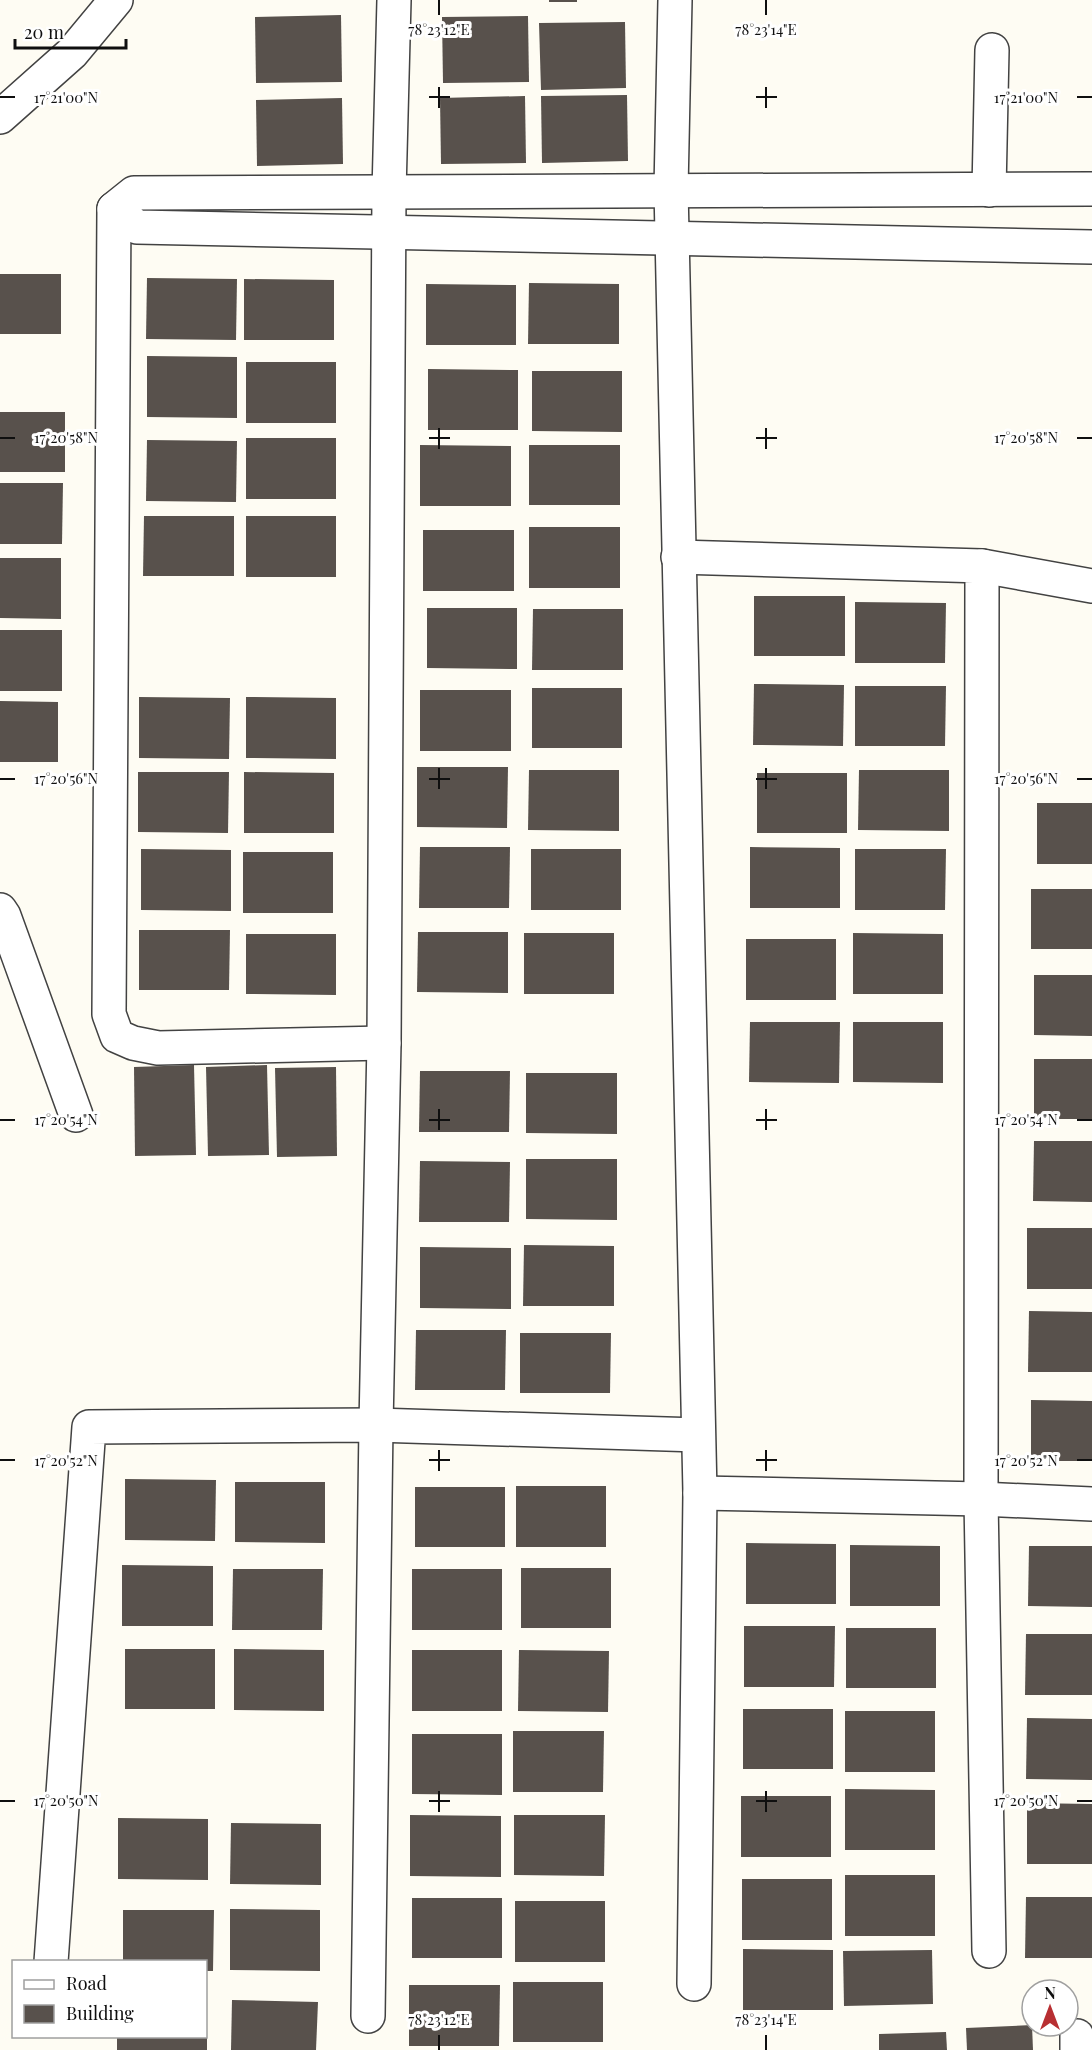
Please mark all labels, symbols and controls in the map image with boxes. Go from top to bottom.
scale bar [15,12,126,50]
text: 78°23'12"E [408,19,470,39]
text: 78°23'14"E [735,19,797,39]
text: 20 m [24,20,64,44]
text: 17°21'00"N [34,87,99,107]
text: 17°21'00"N [994,87,1059,107]
text: 17°20'58"N [34,427,99,447]
text: 17°20'58"N [994,427,1059,447]
text: 17°20'56"N [34,768,98,788]
text: 17°20'56"N [994,768,1058,788]
text: 17°20'54"N [34,1109,98,1129]
text: 17°20'54"N [994,1109,1058,1129]
text: 17°20'52"N [34,1450,98,1470]
text: 17°20'52"N [994,1450,1058,1470]
text: 17°20'50"N [33,1790,99,1810]
text: 17°20'50"N [993,1790,1059,1810]
legend [12,1960,207,2038]
text: Road [66,1971,107,1995]
north arrow [1020,1978,1080,2038]
text: N [1044,1982,1056,2003]
text: Building [66,2001,134,2025]
text: 78°23'12"E [408,2009,470,2029]
text: 78°23'14"E [735,2009,797,2029]

